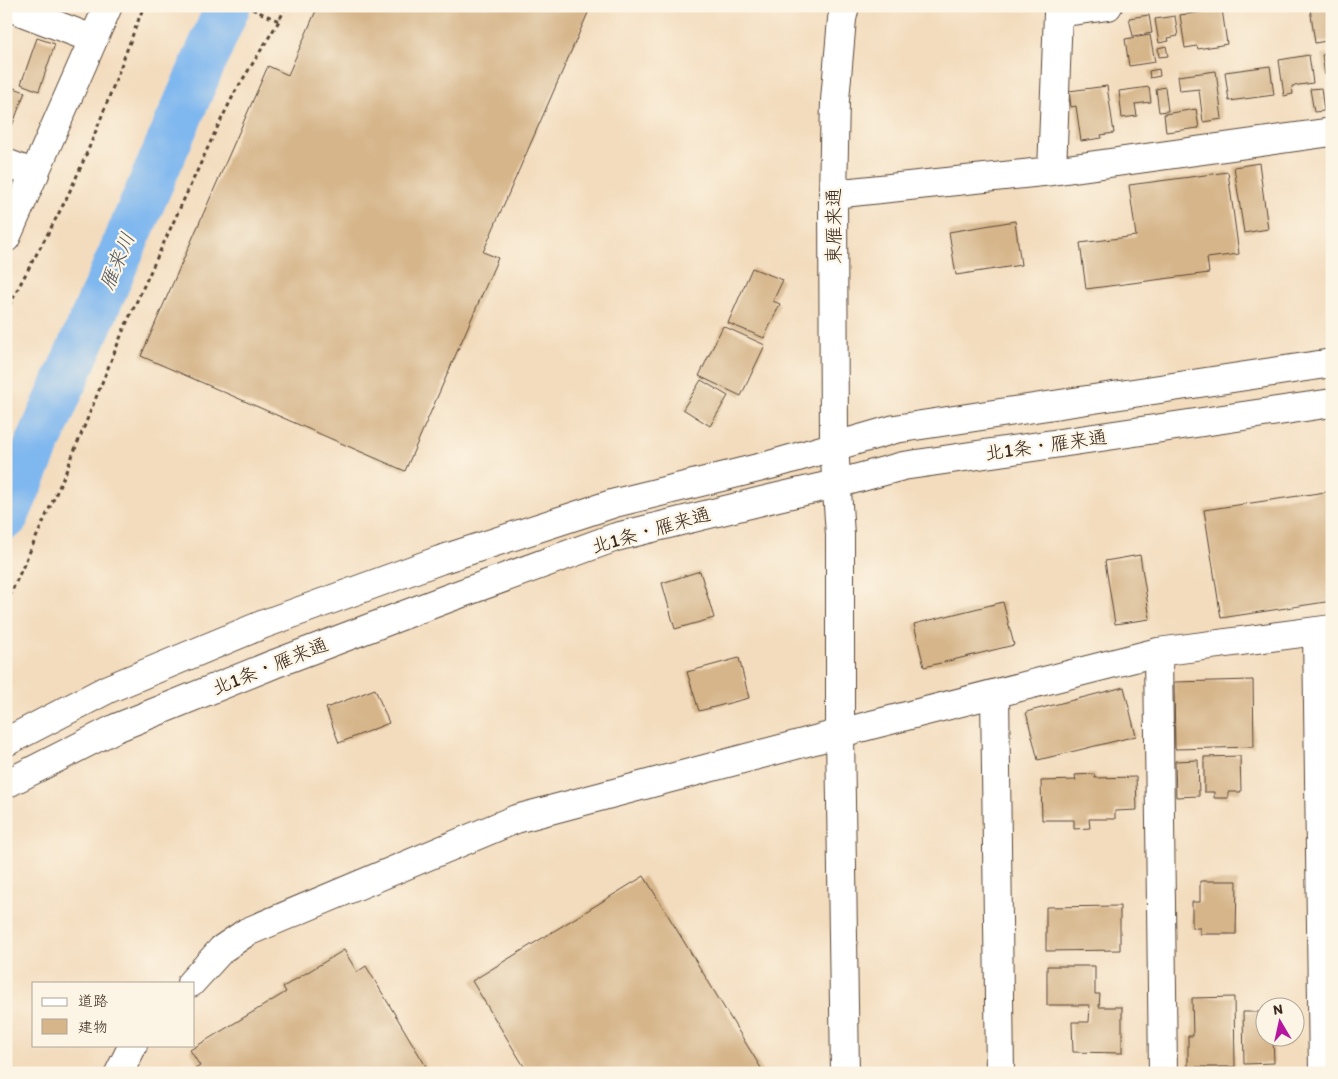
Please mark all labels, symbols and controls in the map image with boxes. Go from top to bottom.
street label: 東雁来通 [822,188,845,264]
water label: 雁来川 [94,229,140,293]
street label: 北1条・雁来通 [984,425,1108,465]
street label: 北1条・雁来通 [589,502,713,558]
street label: 北1条・雁来通 [209,632,331,700]
legend [32,982,195,1046]
text: 道路 [78,992,108,1010]
north arrow [1256,996,1306,1046]
text: N [1272,1001,1284,1019]
text: 建物 [78,1018,108,1036]

